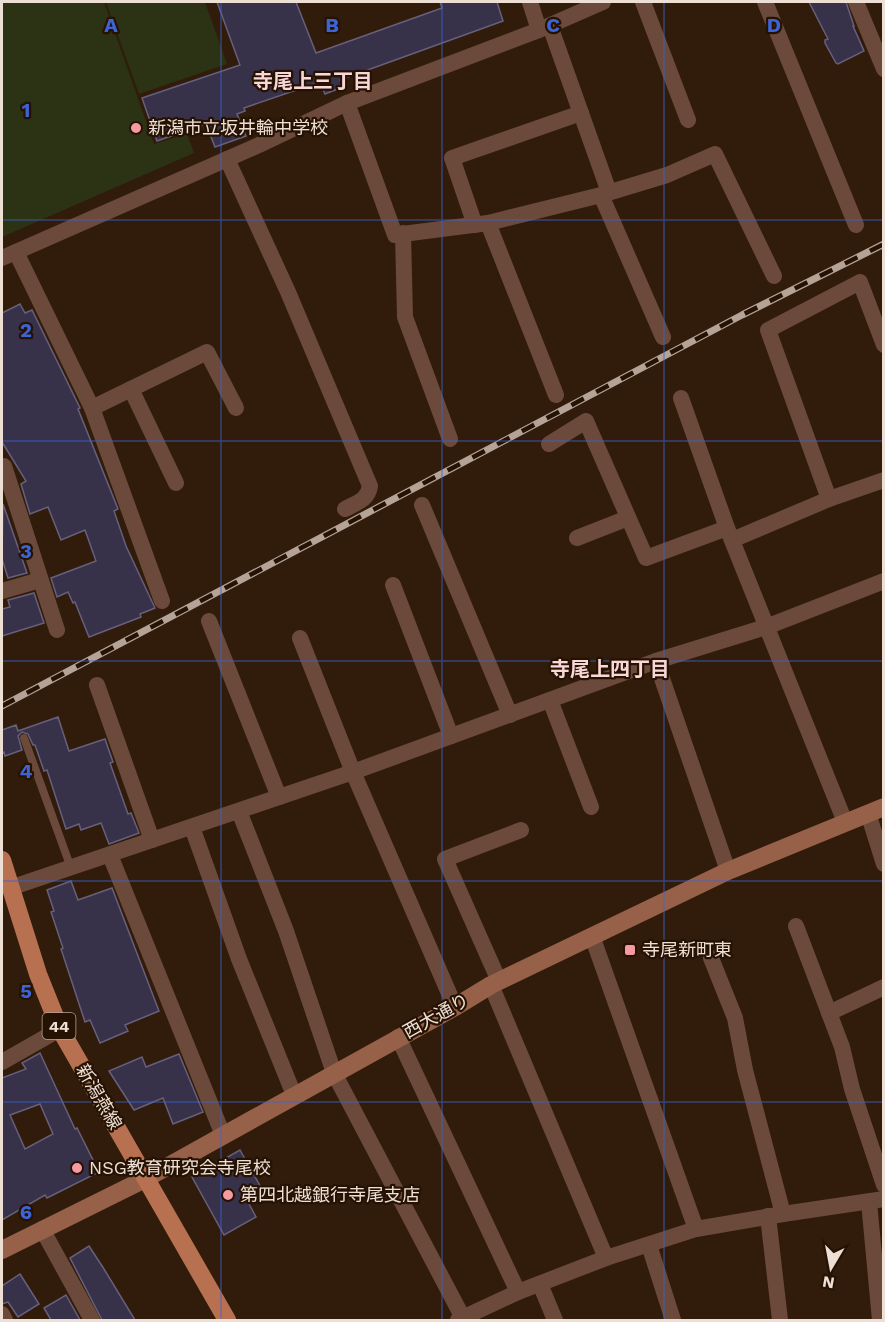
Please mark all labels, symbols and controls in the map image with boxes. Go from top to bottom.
text: A [104,13,118,37]
text: B [325,13,339,37]
text: C [546,13,560,37]
text: D [767,13,781,37]
district label: 寺尾上三丁目 [253,69,373,93]
text: 1 [22,98,30,122]
place label: 新潟市立坂井輪中学校 [148,117,328,138]
marker: 新潟市立坂井輪中学校 [129,121,143,135]
text: 2 [20,318,32,342]
text: 3 [20,539,32,563]
district label: 寺尾上四丁目 [550,657,670,681]
text: 4 [20,759,33,783]
place label: 寺尾新町東 [642,939,732,960]
marker: 寺尾新町東 [623,943,637,957]
text: 5 [20,979,32,1003]
street label: 西大通り [399,989,472,1042]
road number: 44 [42,1013,76,1039]
street label: 新潟燕線 [72,1060,127,1133]
place label: NSG教育研究会寺尾校 [89,1157,271,1178]
marker: NSG教育研究会寺尾校 [70,1161,84,1175]
place label: 第四北越銀行寺尾支店 [240,1184,420,1205]
marker: 第四北越銀行寺尾支店 [221,1188,235,1202]
text: 6 [20,1200,32,1224]
north arrow [801,1238,861,1298]
text: N [821,1272,836,1293]

